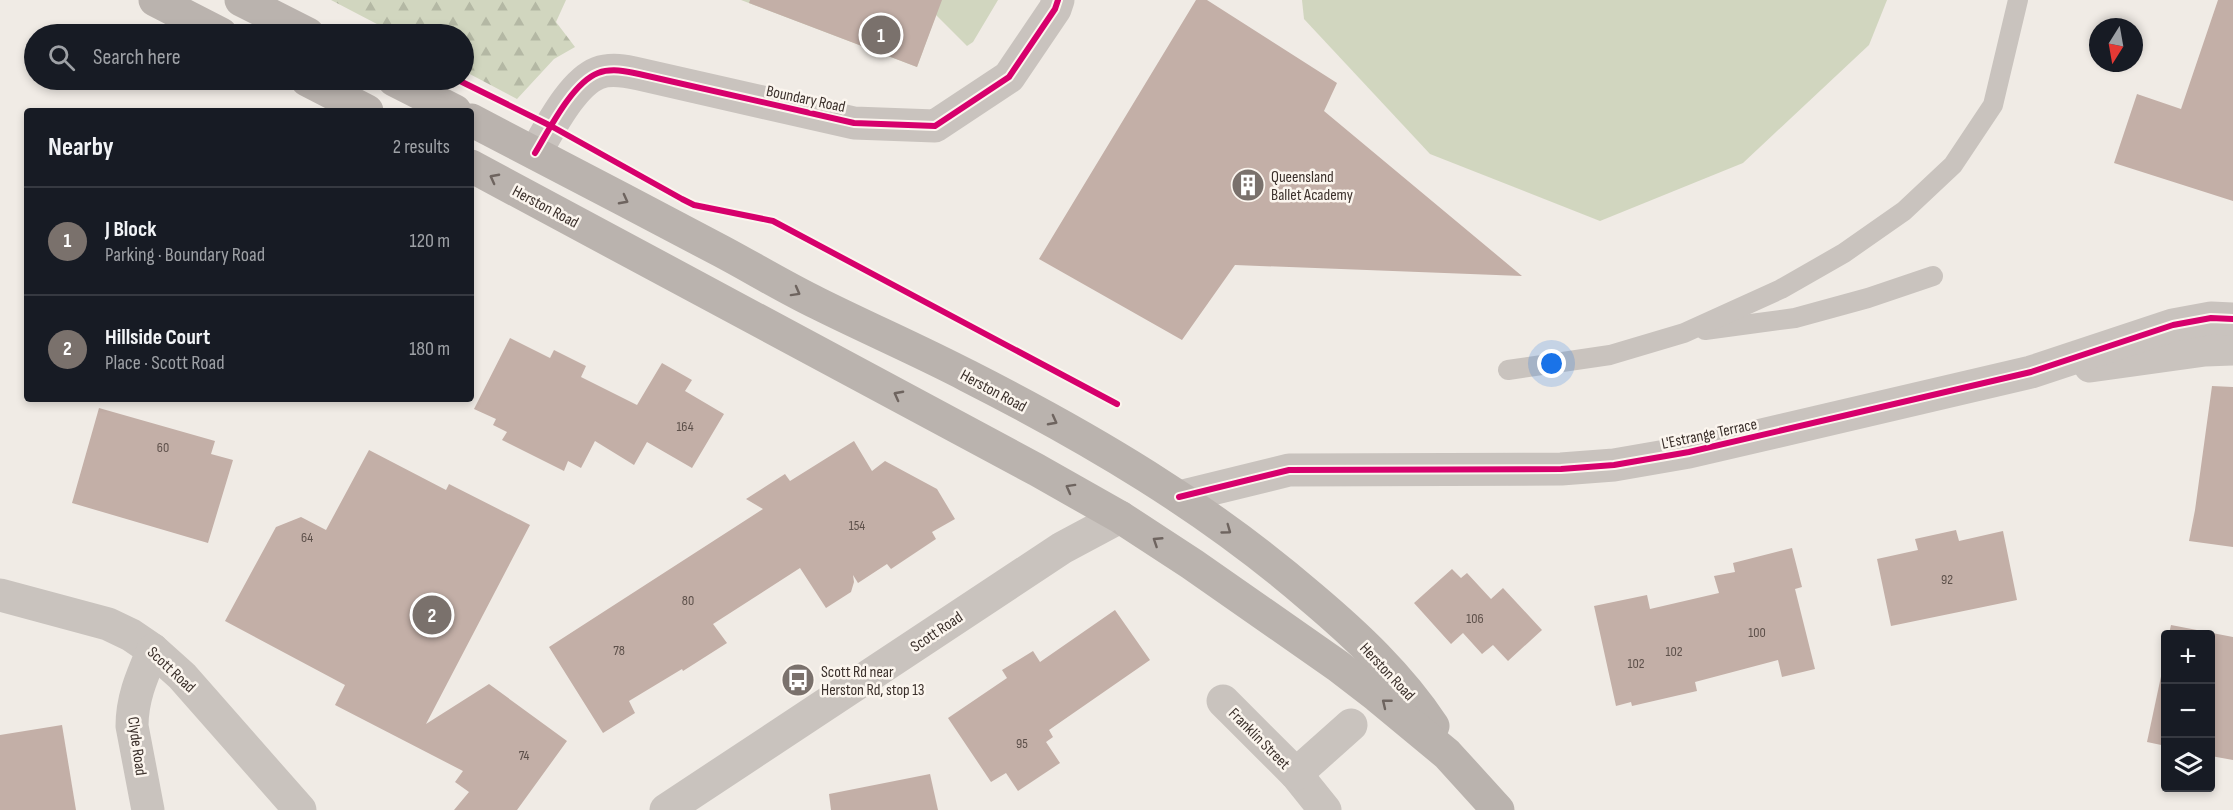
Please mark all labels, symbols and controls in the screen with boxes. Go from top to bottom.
pin: 1 [862,12,900,57]
north arrow [2089,18,2143,72]
search box [24,24,474,90]
icon: search [45,41,78,74]
text: Search here [93,44,180,71]
street label: Boundary Road [764,82,847,117]
text: Nearby [48,132,114,163]
text: 2 results [393,135,450,159]
building icon: Queensland Ballet Academy [1230,167,1266,203]
place label: Queensland Ballet Academy [1271,168,1353,205]
one-way arrow [489,174,500,185]
street label: Herston Road [509,182,582,233]
one-way arrow [618,193,628,204]
text: J Block [105,216,156,243]
text: 1 [64,229,71,253]
text: 120 m [410,229,450,253]
text: Parking · Boundary Road [105,243,265,267]
one-way arrow [790,285,800,296]
text: Hillside Court [105,324,210,351]
text: 2 [63,337,72,361]
text: 180 m [409,337,450,361]
your location [1537,349,1566,378]
text: Place · Scott Road [105,351,225,375]
street label: Herston Road [957,366,1030,417]
one-way arrow [894,391,904,402]
one-way arrow [1047,414,1057,425]
street label: L'Estrange Terrace [1660,415,1759,454]
house number: 164 [676,418,694,435]
house number: 60 [157,439,169,456]
one-way arrow [1066,484,1076,495]
house number: 154 [849,517,865,534]
one-way arrow [1221,523,1232,534]
house number: 64 [301,529,313,546]
one-way arrow [1153,538,1164,549]
house number: 92 [1941,571,1953,588]
pin: 2 [412,592,452,638]
house number: 80 [682,592,694,609]
street label: Scott Road [907,608,967,657]
house number: 106 [1466,610,1484,627]
house number: 100 [1748,624,1766,641]
map controls [2161,630,2215,792]
button: + [2161,630,2215,684]
street label: Herston Road [1355,639,1418,705]
house number: 78 [613,642,625,659]
street label: Scott Road [143,643,199,697]
house number: 102 [1666,643,1683,660]
house number: 102 [1628,655,1645,672]
bus stop icon: Scott Rd near Herston Rd, stop 13 [780,662,816,698]
place label: Scott Rd near Herston Rd, stop 13 [821,663,925,700]
button: − [2161,684,2215,738]
one-way arrow [1382,699,1393,710]
street label: Franklin Street [1224,704,1294,774]
street label: Clyde Road [123,716,150,777]
house number: 95 [1016,735,1028,752]
button: layers [2161,738,2215,792]
house number: 74 [519,747,530,764]

